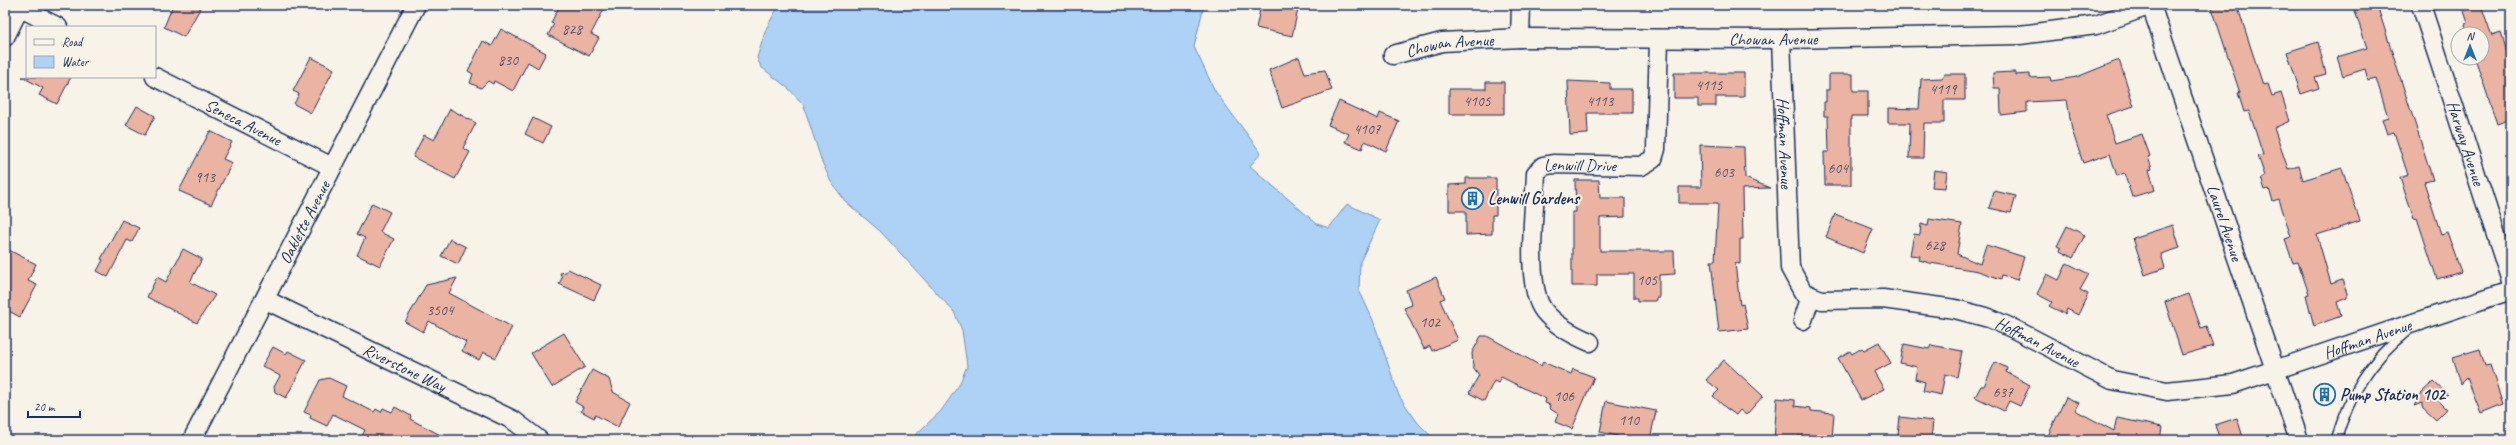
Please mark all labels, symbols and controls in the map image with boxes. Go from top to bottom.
house number: 828 [562,20,583,39]
legend [26,26,156,78]
north arrow [2450,26,2490,66]
street label: Chowan Avenue [1729,28,1819,50]
street label: Chowan Avenue [1404,29,1495,62]
text: N [2467,29,2476,43]
text: Road [62,34,84,50]
house number: 830 [498,51,519,70]
text: Water [62,54,90,70]
house number: 4115 [1695,76,1724,95]
house number: 4119 [1929,80,1958,99]
house number: 4105 [1463,92,1492,111]
house number: 4113 [1586,92,1615,111]
street label: Seneca Avenue [201,94,286,151]
street label: Hoffman Avenue [1772,97,1797,190]
street label: Harway Avenue [2442,98,2490,189]
house number: 4107 [1353,120,1382,139]
street label: Lenwill Drive [1542,154,1618,177]
house number: 604 [1828,159,1849,178]
house number: 603 [1714,163,1735,182]
house number: 913 [195,168,216,187]
street label: Oaklette Avenue [275,176,335,268]
street label: Laurel Avenue [2202,182,2248,265]
building icon: Lenwill Gardens [1460,185,1486,211]
place label: Lenwill Gardens [1488,188,1581,209]
house number: 628 [1925,236,1946,255]
house number: 105 [1637,271,1658,290]
house number: 3504 [426,301,455,320]
street label: Hoffman Avenue [1992,312,2084,373]
house number: 102 [1420,313,1441,332]
street label: Hoffman Avenue [2321,314,2415,364]
street label: Riverstone Way [359,339,450,397]
building icon: Pump Station 102 [2311,381,2337,407]
house number: 637 [1993,383,2014,402]
place label: Pump Station 102 [2340,384,2446,405]
house number: 106 [1554,387,1575,406]
scale bar [28,393,80,419]
text: 20 m [34,399,56,415]
house number: 110 [1619,411,1640,430]

